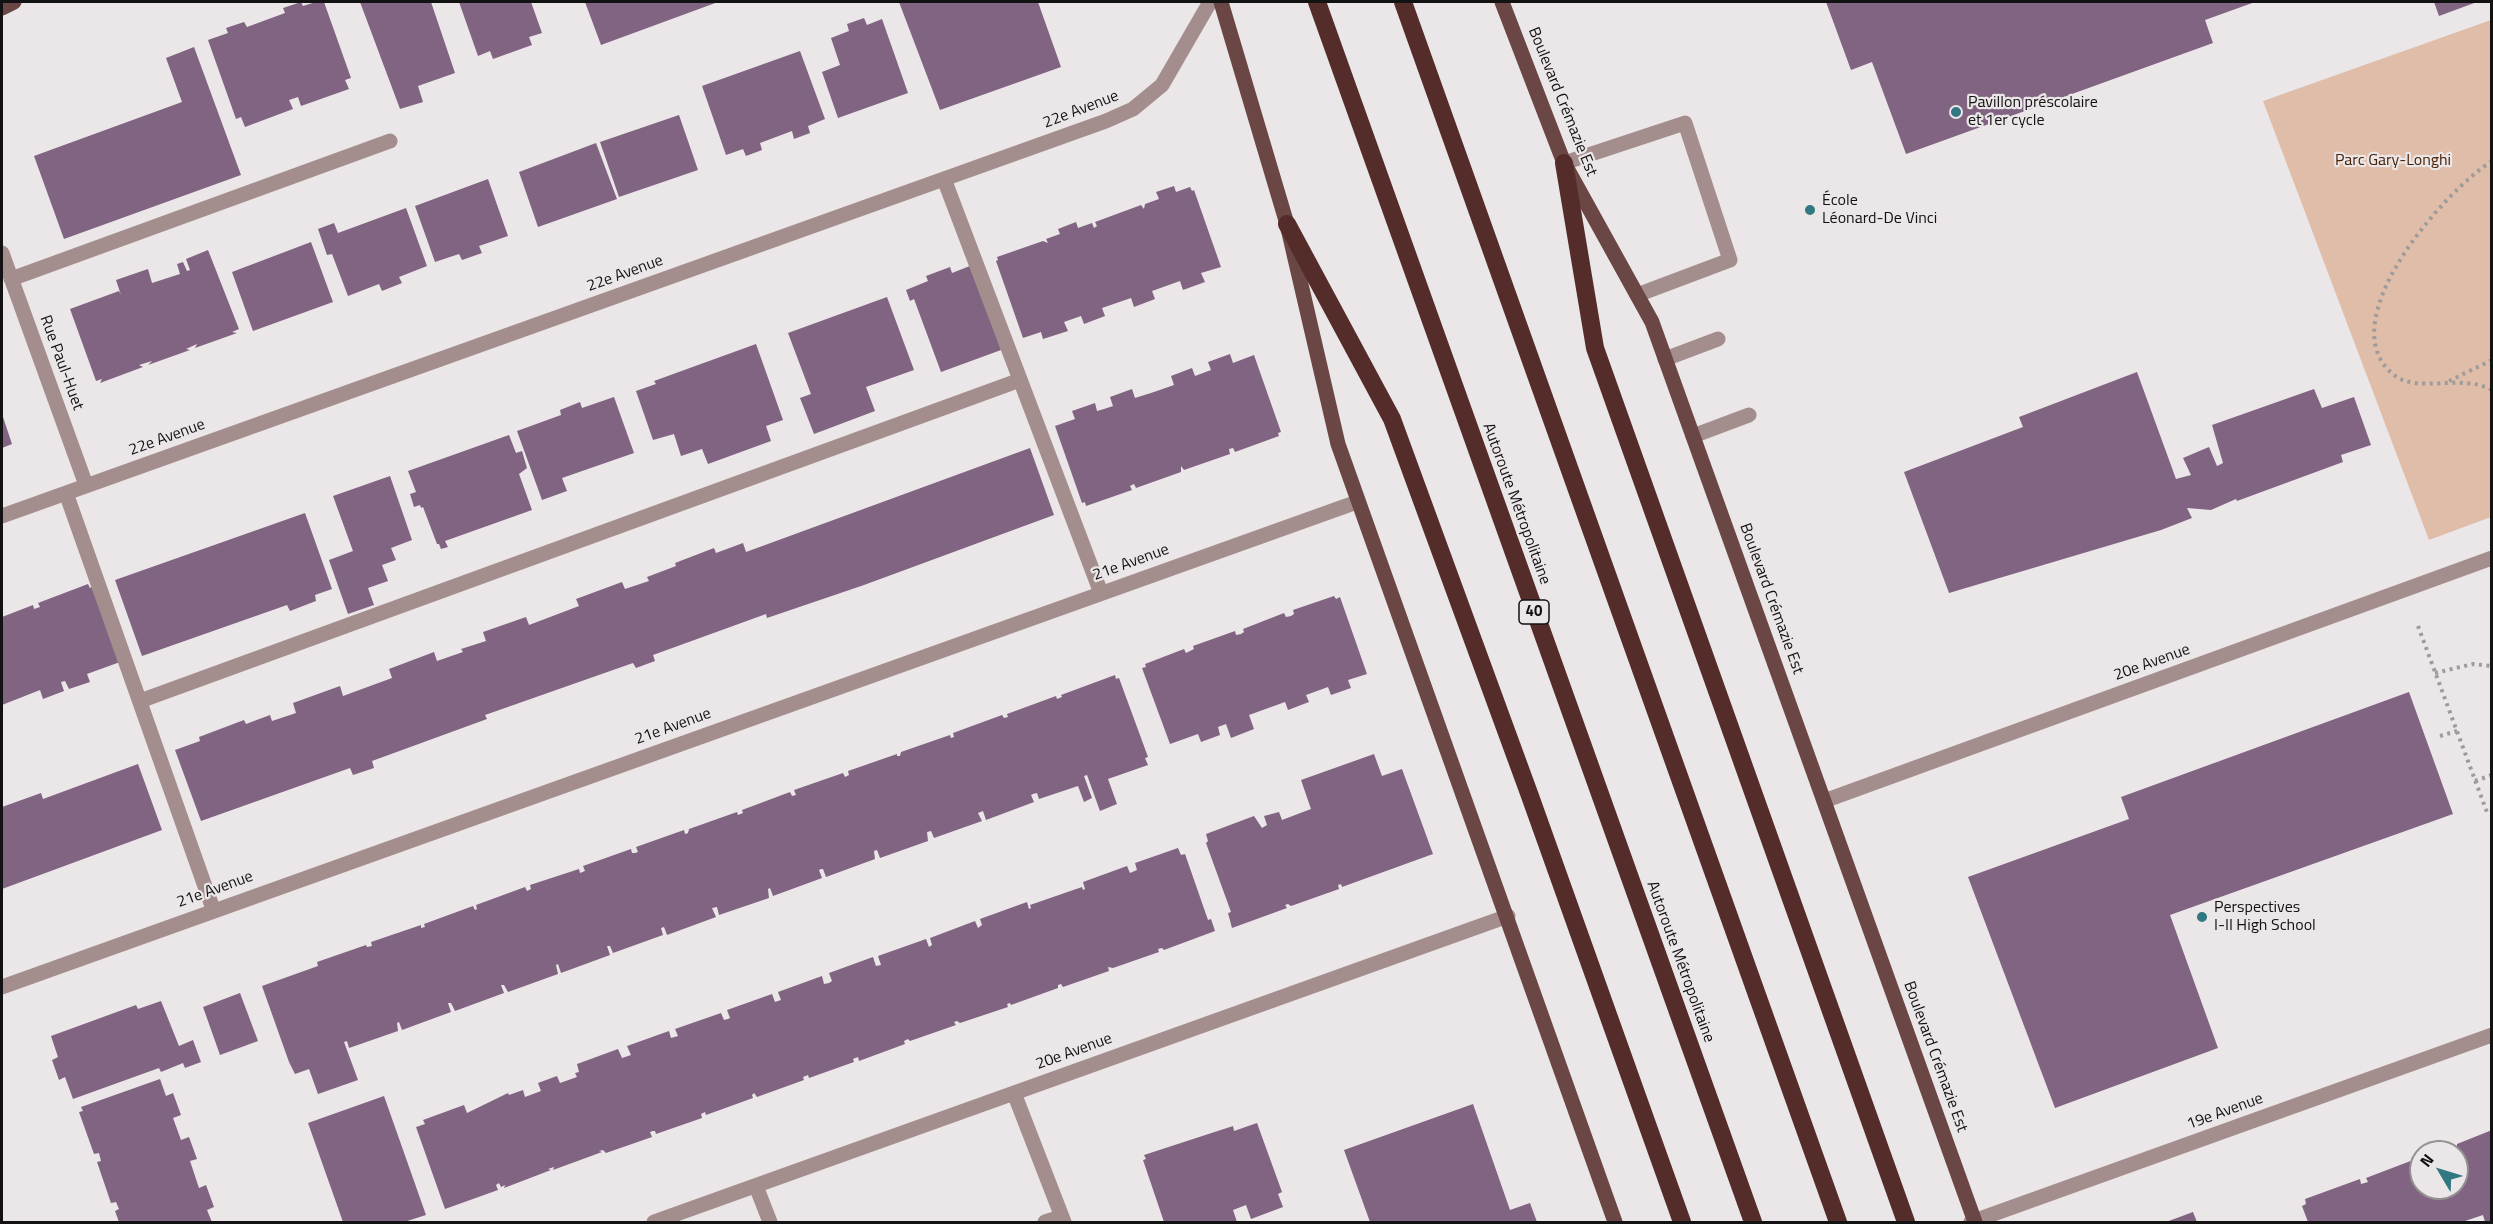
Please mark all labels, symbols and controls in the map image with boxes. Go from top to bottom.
street label: Boulevard Crémazie Est [1523,25,1601,179]
street label: 22e Avenue [1040,87,1122,133]
place label: Pavillon préscolaire et 1er cycle [1968,93,2098,131]
marker: Pavillon préscolaire et 1er cycle [1949,105,1963,119]
park label: Parc Gary-Longhi [2335,151,2451,171]
place label: École Léonard-De Vinci [1822,191,1937,229]
marker: École Léonard-De Vinci [1803,203,1817,217]
street label: 22e Avenue [584,251,666,297]
street label: Rue Paul-Huet [35,313,87,413]
street label: 22e Avenue [126,415,208,461]
street label: Autoroute Métropolitaine [1478,421,1554,587]
street label: Boulevard Crémazie Est [1735,521,1807,677]
street label: 21e Avenue [1090,540,1172,586]
road number: 40 [1519,600,1549,624]
street label: 20e Avenue [2111,640,2193,686]
street label: 21e Avenue [632,704,714,750]
street label: 21e Avenue [174,867,256,913]
street label: Autoroute Métropolitaine [1642,879,1718,1045]
place label: Perspectives I-II High School [2214,898,2316,936]
marker: Perspectives I-II High School [2195,910,2209,924]
street label: Boulevard Crémazie Est [1899,979,1971,1135]
street label: 20e Avenue [1033,1029,1115,1075]
street label: 19e Avenue [2184,1089,2266,1135]
north arrow [2409,1140,2469,1200]
text: N [2414,1148,2439,1172]

